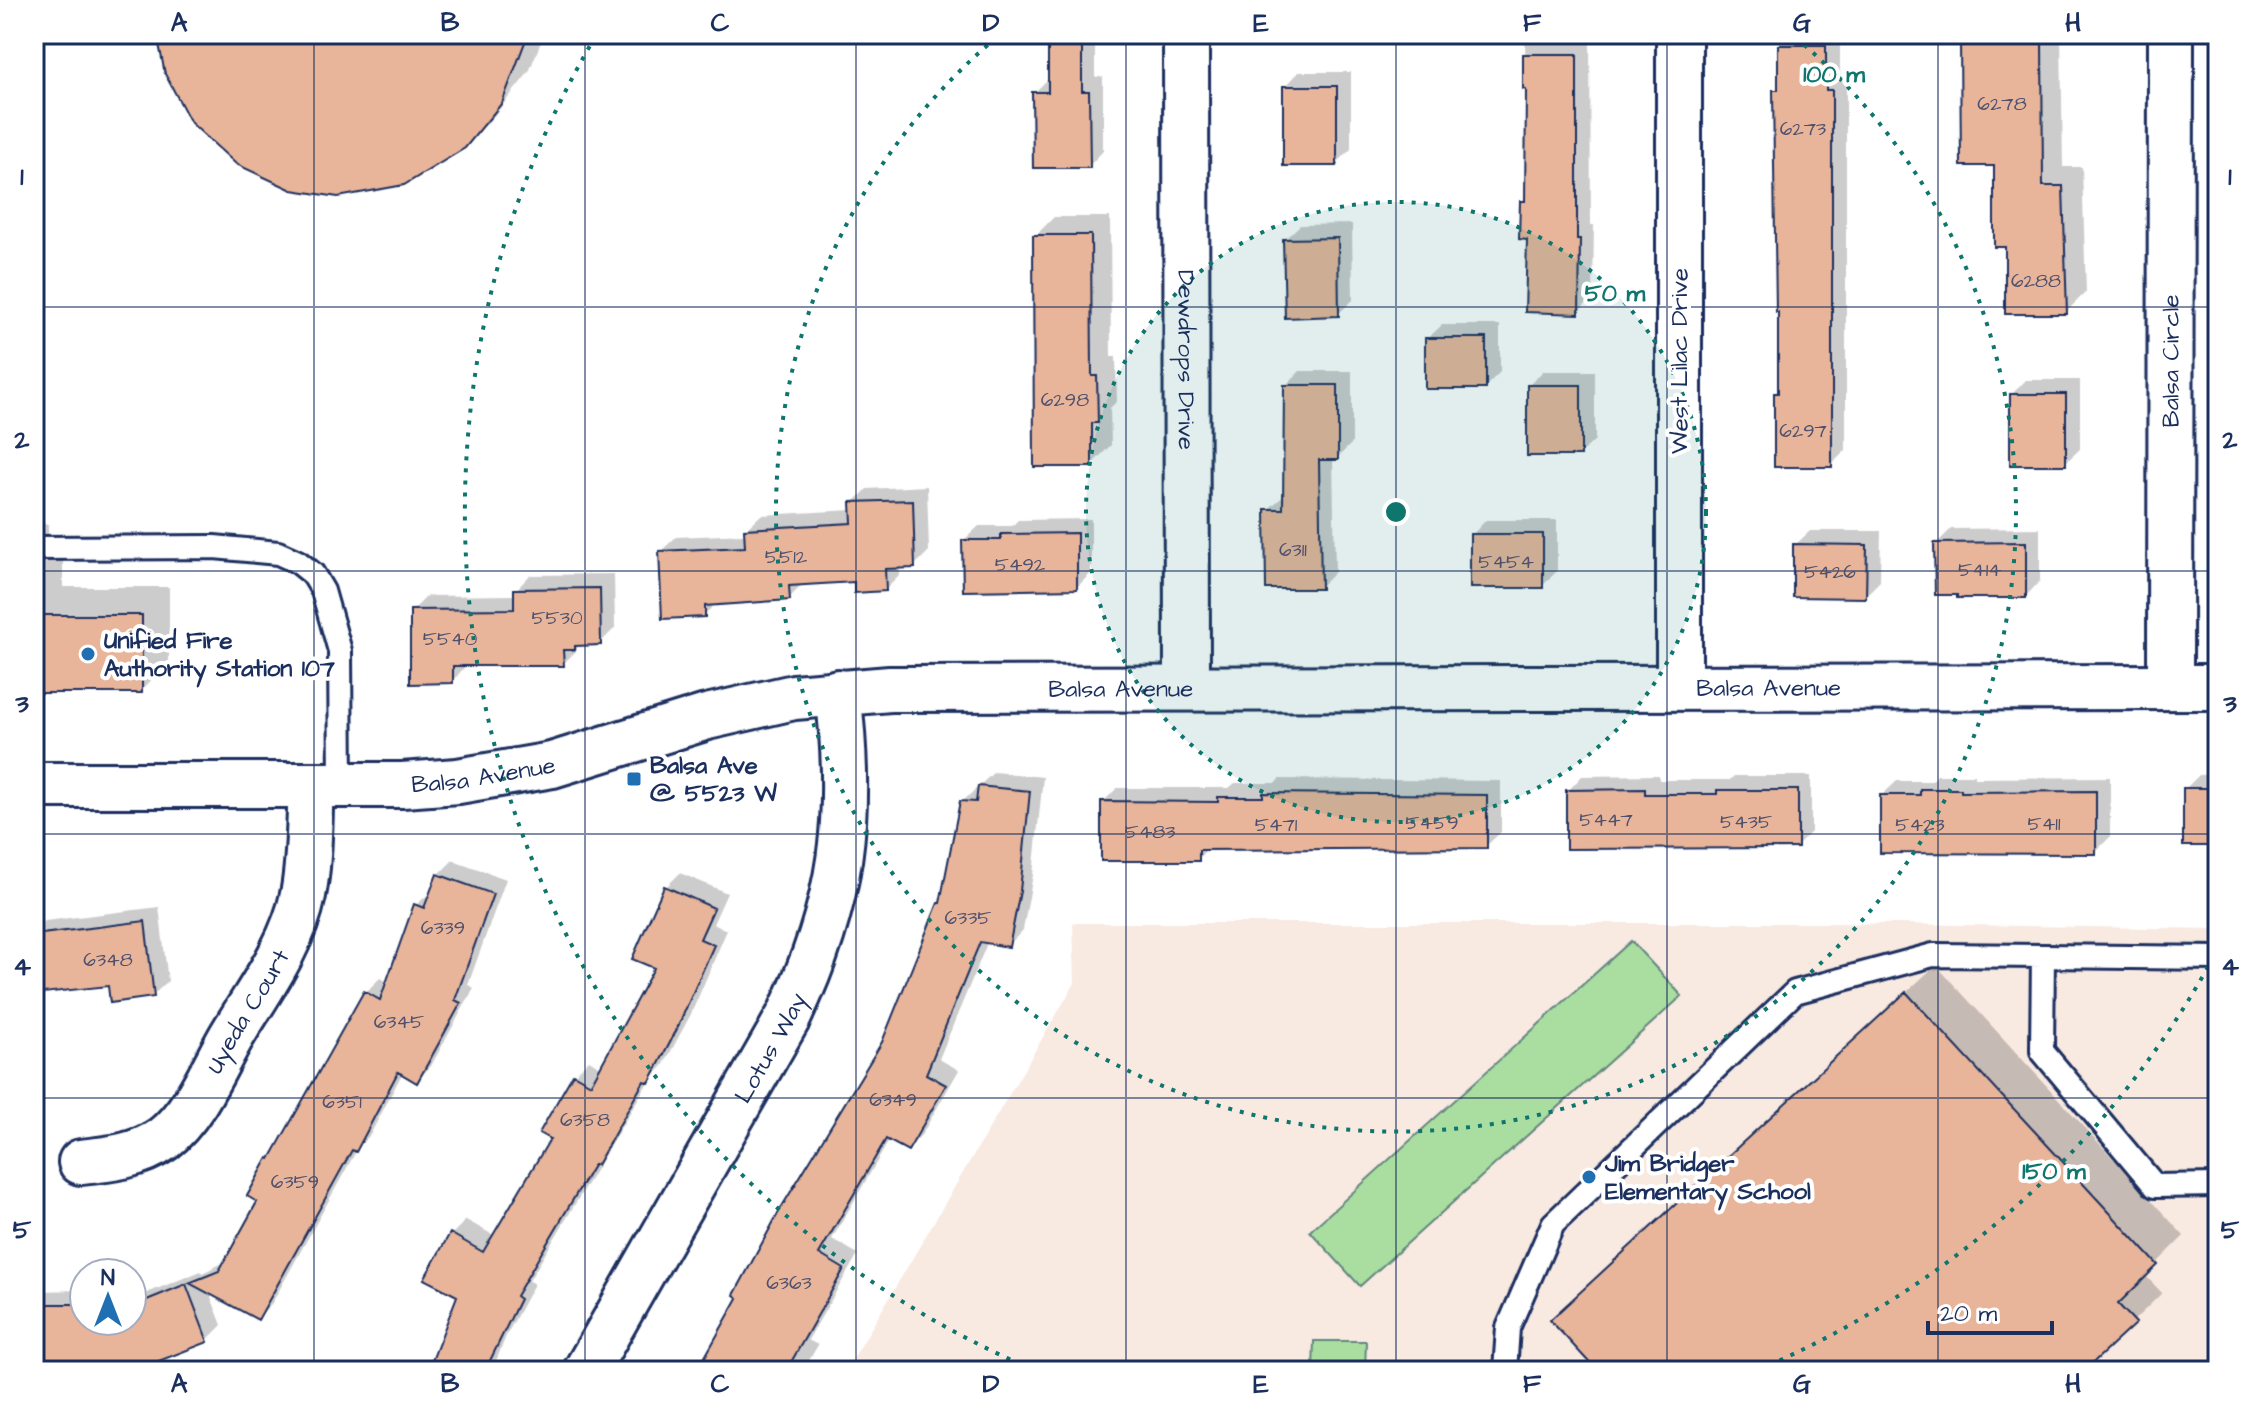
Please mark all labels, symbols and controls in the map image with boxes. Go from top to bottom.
text: A [171,5,188,41]
text: B [441,5,460,41]
text: C [711,5,730,41]
text: D [983,5,1000,41]
text: E [1253,5,1269,41]
text: F [1523,5,1542,41]
text: G [1793,5,1811,41]
text: H [2065,5,2081,41]
text: 100 m [1803,58,1865,92]
house number: 6278 [1977,90,2027,118]
house number: 6273 [1780,115,1826,143]
text: 1 [20,159,24,195]
text: 1 [2228,159,2232,195]
house number: 6288 [2011,267,2061,295]
street label: West Lilac Drive [1663,268,1697,454]
street label: Dewdrops Drive [1168,270,1203,450]
text: 50 m [1585,277,1646,311]
street label: Balsa Circle [2154,295,2189,427]
house number: 6298 [1041,386,1089,414]
house number: 6297 [1779,417,1827,445]
text: 2 [14,422,30,458]
text: 2 [2222,422,2238,458]
centre of rings [1382,498,1410,526]
house number: 6311 [1279,536,1307,564]
house number: 5512 [765,543,808,571]
house number: 5454 [1478,548,1534,576]
house number: 5492 [995,551,1046,579]
house number: 5414 [1958,556,2002,584]
house number: 5426 [1804,558,1856,586]
house number: 5530 [531,604,583,632]
place label: Unified Fire Authority Station 107 [104,624,335,688]
house number: 5540 [423,625,478,653]
marker: Unified Fire Authority Station 107 [79,645,97,663]
street label: Balsa Avenue [1696,672,1841,706]
street label: Balsa Avenue [1048,673,1193,707]
text: 3 [14,686,29,722]
text: 3 [2222,686,2237,722]
street label: Balsa Avenue [410,749,558,802]
place label: Balsa Ave @ 5523 W [650,749,777,811]
marker: Balsa Ave @ 5523 W [625,770,643,788]
house number: 5447 [1579,806,1633,834]
house number: 5435 [1720,808,1772,836]
house number: 5459 [1405,809,1459,837]
house number: 5411 [2028,810,2061,838]
house number: 5471 [1255,811,1298,839]
house number: 5423 [1895,811,1945,839]
house number: 5483 [1125,818,1175,846]
house number: 6335 [944,904,992,932]
house number: 6339 [421,914,465,942]
street label: Uyeda Court [198,943,299,1080]
house number: 6348 [83,946,133,974]
text: 4 [13,949,31,985]
text: 4 [2221,949,2239,985]
street label: Lotus Way [727,988,816,1110]
house number: 6345 [374,1008,424,1036]
house number: 6349 [869,1086,917,1114]
house number: 6351 [322,1088,362,1116]
house number: 6358 [560,1106,610,1134]
place label: Jim Bridger Elementary School [1604,1147,1811,1211]
text: 150 m [2022,1155,2086,1189]
house number: 6359 [271,1168,319,1196]
marker: Jim Bridger Elementary School [1580,1168,1598,1186]
text: 5 [13,1212,32,1248]
text: 5 [2221,1212,2240,1248]
north arrow [68,1257,148,1337]
text: N [101,1263,115,1294]
house number: 6363 [766,1269,812,1297]
scale bar [1928,1285,2052,1335]
text: 20 m [1940,1297,1997,1331]
text: A [171,1366,188,1402]
text: B [441,1366,460,1402]
text: C [711,1366,730,1402]
text: D [983,1366,1000,1402]
text: E [1253,1366,1269,1402]
text: F [1523,1366,1542,1402]
text: G [1793,1366,1811,1402]
text: H [2065,1366,2081,1402]

